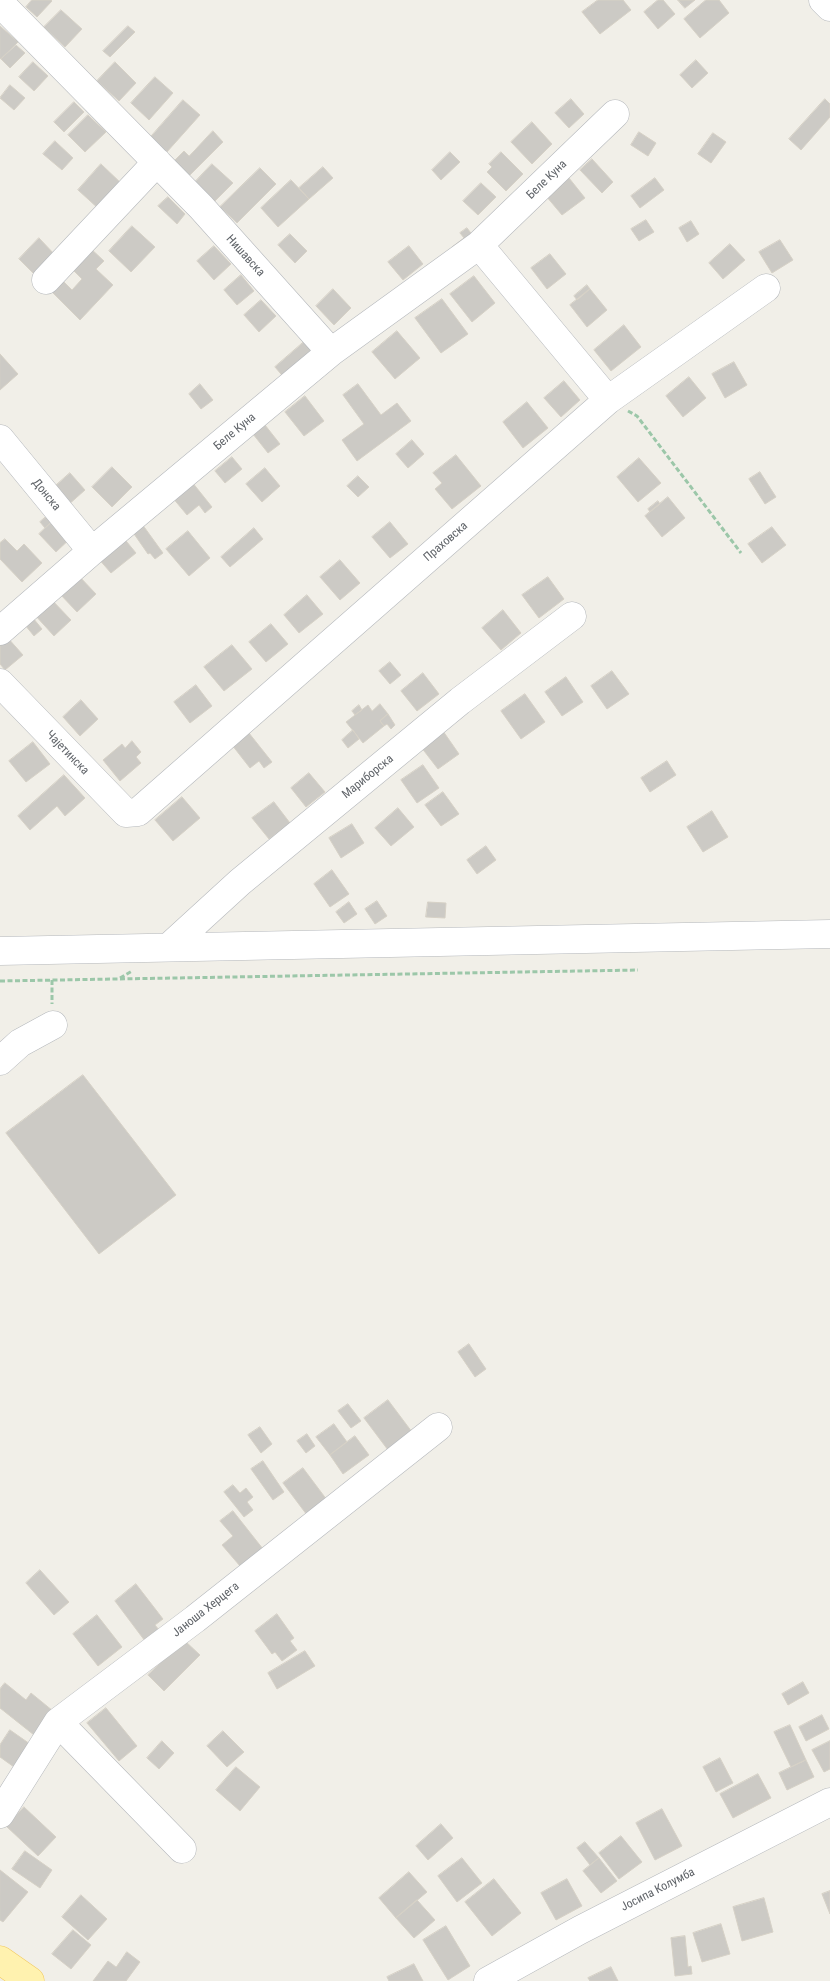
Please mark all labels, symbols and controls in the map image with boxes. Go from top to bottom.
street label: Беле Куна [524,157,570,203]
street label: Нишавска [223,232,267,280]
street label: Беле Куна [211,410,259,454]
street label: Донска [29,476,63,514]
street label: Праховска [421,519,471,565]
street label: Чајетинска [43,728,91,778]
street label: Мариборска [340,752,396,802]
street label: Јаноша Херцега [170,1579,242,1641]
street label: Јосипа Колумба [619,1865,697,1915]

